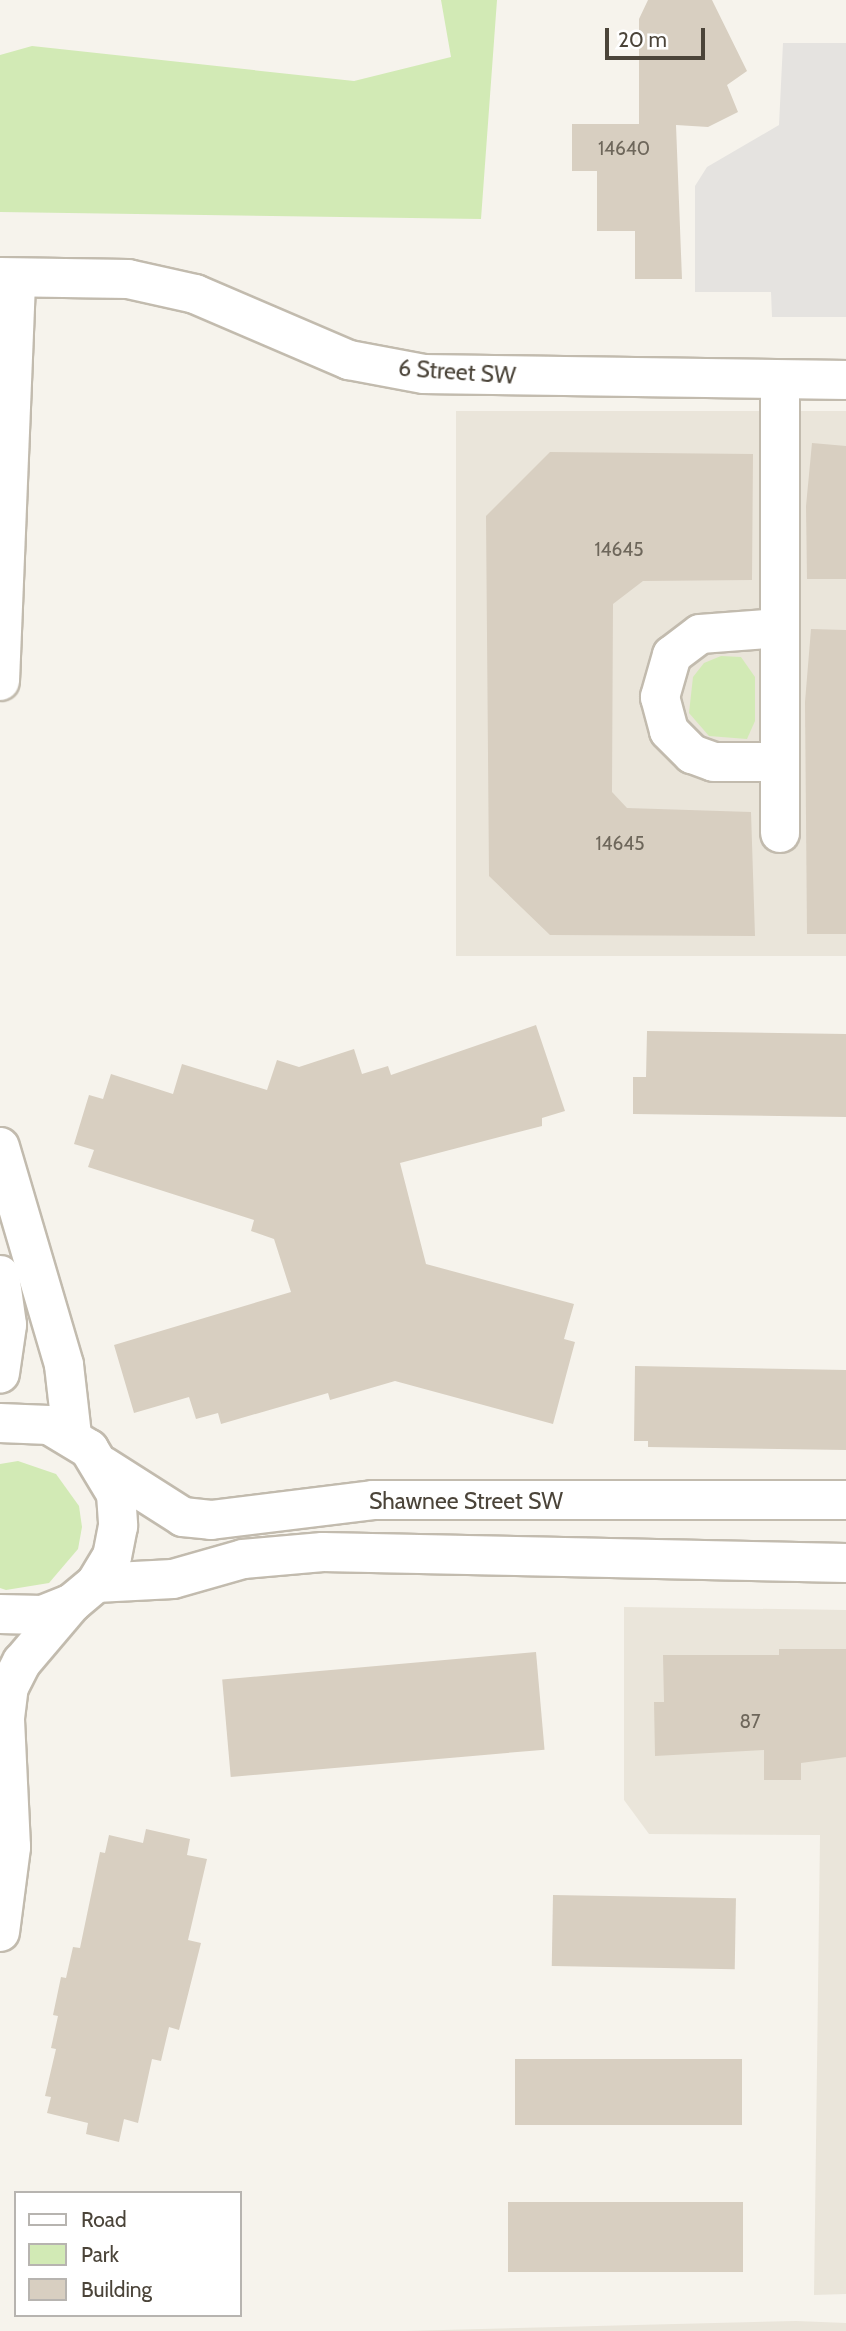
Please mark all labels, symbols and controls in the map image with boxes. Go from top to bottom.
scale bar [608,14,708,58]
text: 20 m [618,27,667,52]
house number: 14640 [598,138,650,160]
street label: 6 Street SW [397,354,517,390]
house number: 14645 [594,539,644,561]
house number: 14645 [595,833,645,855]
street label: Shawnee Street SW [369,1487,563,1515]
house number: 87 [739,1711,761,1733]
legend [14,2191,242,2317]
text: Road [81,2207,127,2232]
text: Park [81,2242,119,2267]
text: Building [81,2277,152,2302]

